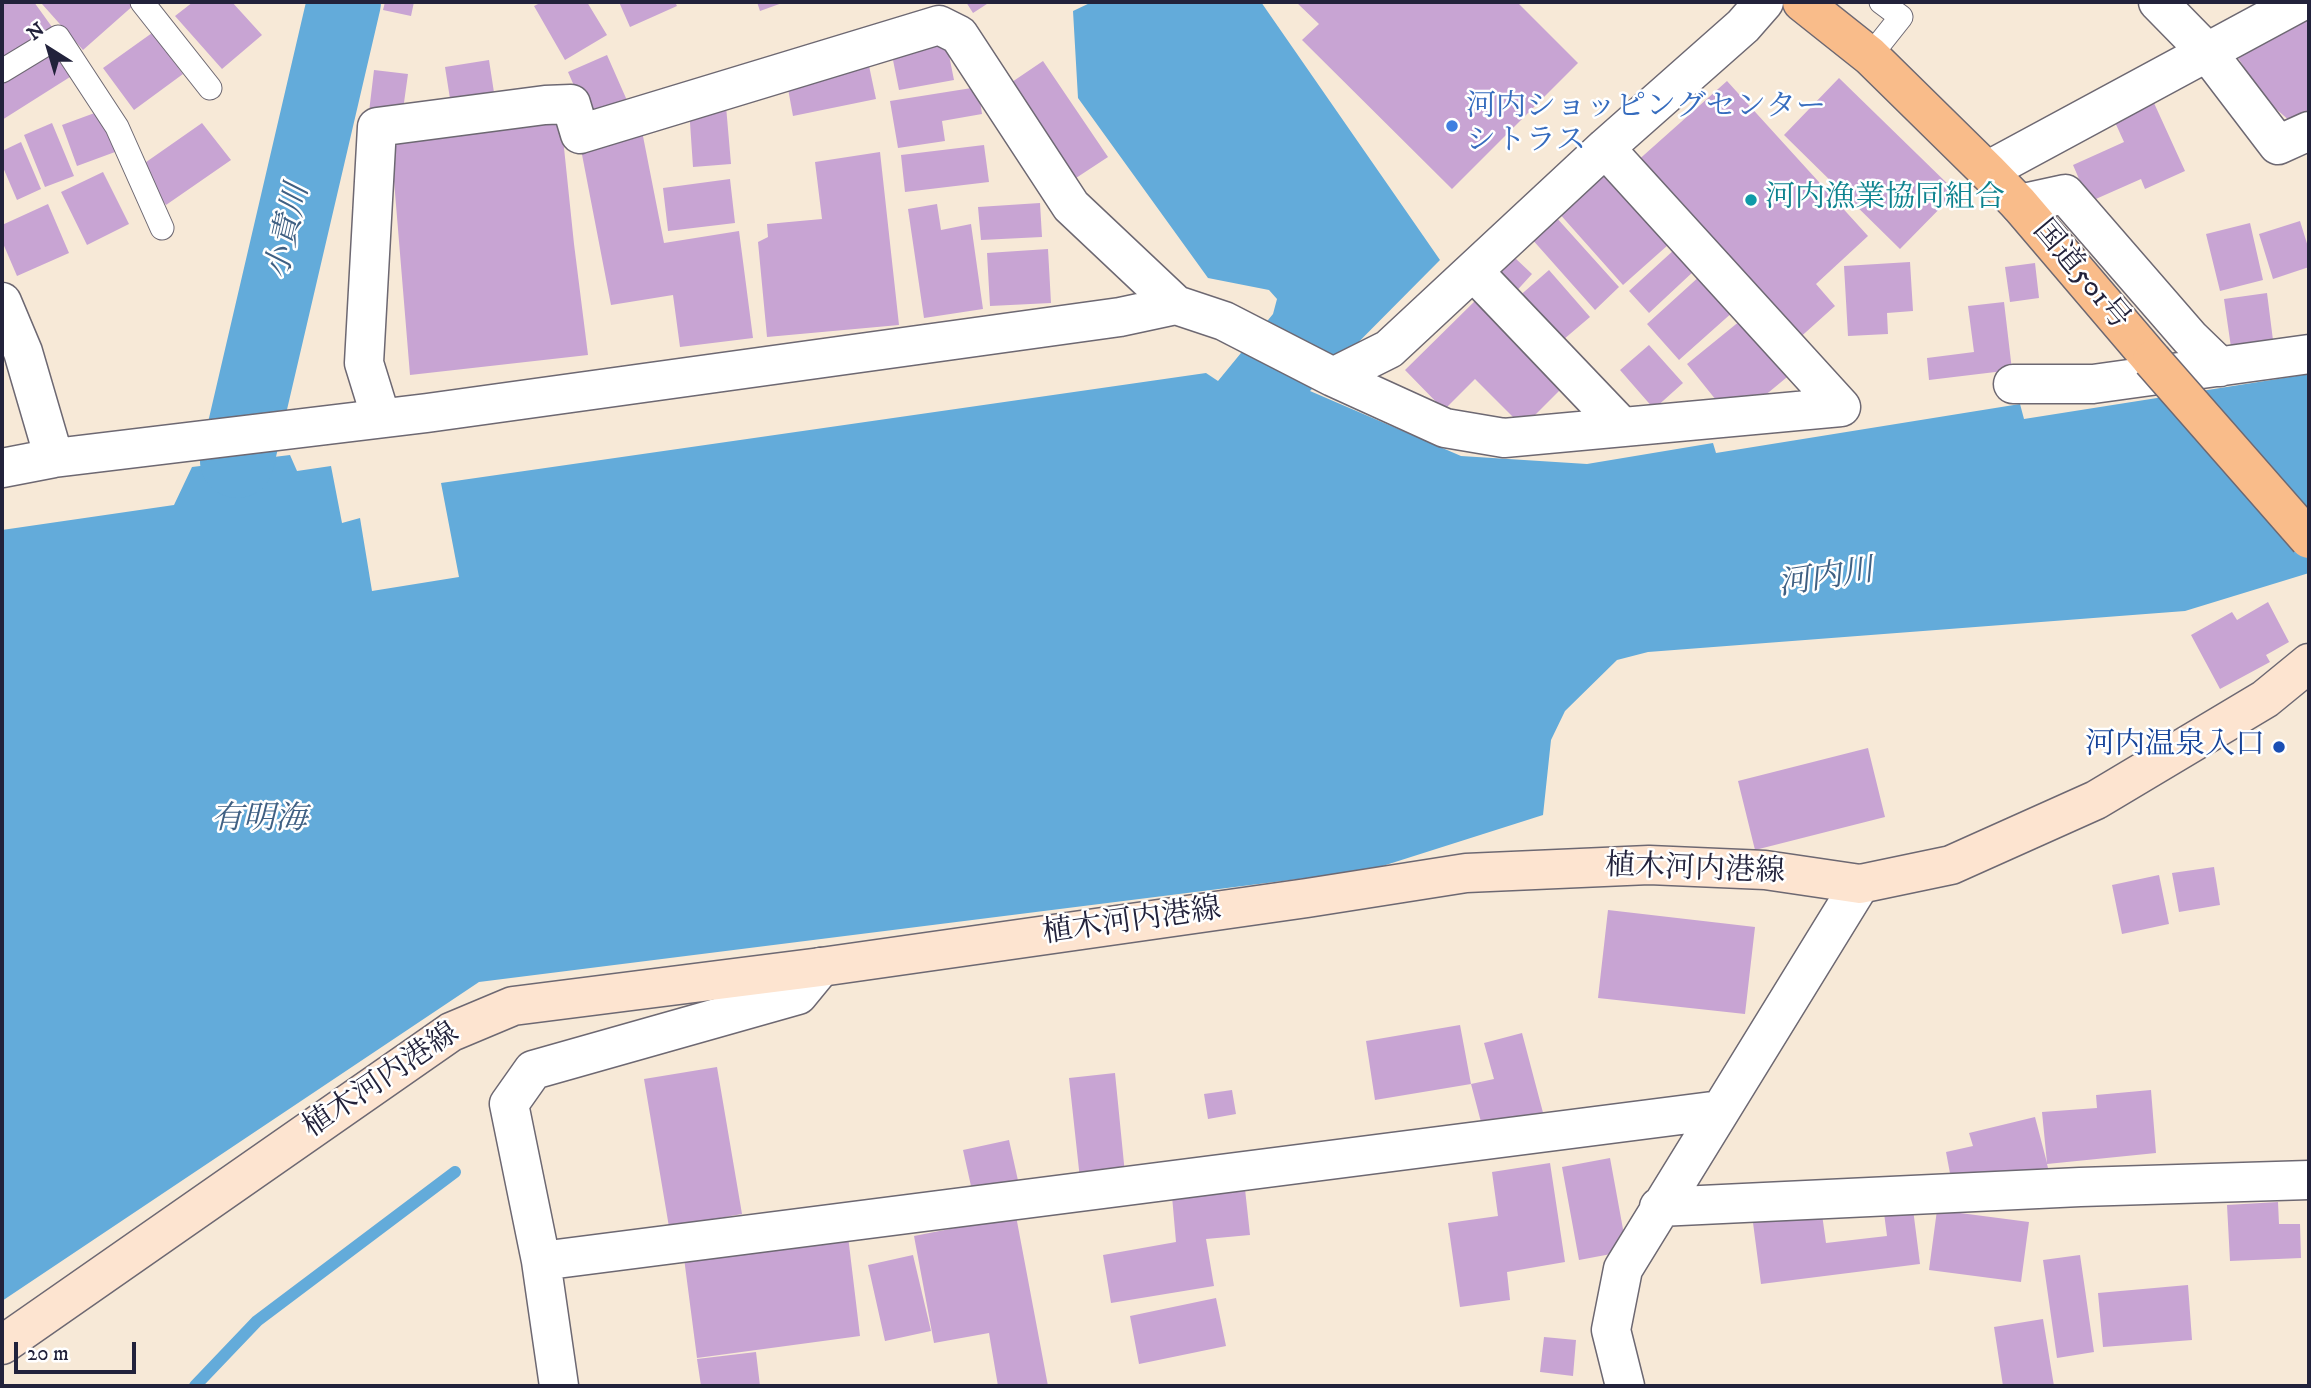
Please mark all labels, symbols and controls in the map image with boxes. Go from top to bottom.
north arrow [14,14,84,84]
text: N [23,18,49,46]
place label: 河内ショッピングセンター シトラス [1466,91,1826,162]
marker: 河内ショッピングセンター シトラス [1444,118,1460,134]
water label: 小責川 [260,181,320,283]
place label: 河内漁業協同組合 [1765,182,2005,218]
marker: 河内漁業協同組合 [1743,192,1759,208]
street label: 国道501号 [2024,214,2136,338]
water label: 河内川 [1776,554,1876,606]
place label: 河内温泉入口 [2085,729,2265,765]
marker: 河内温泉入口 [2271,739,2287,755]
water label: 有明海 [211,802,307,840]
street label: 植木河内港線 [1604,850,1786,892]
street label: 植木河内港線 [1040,893,1224,953]
street label: 植木河内港線 [297,1017,467,1147]
scale bar [18,1328,140,1372]
text: 20 m [27,1341,69,1367]

